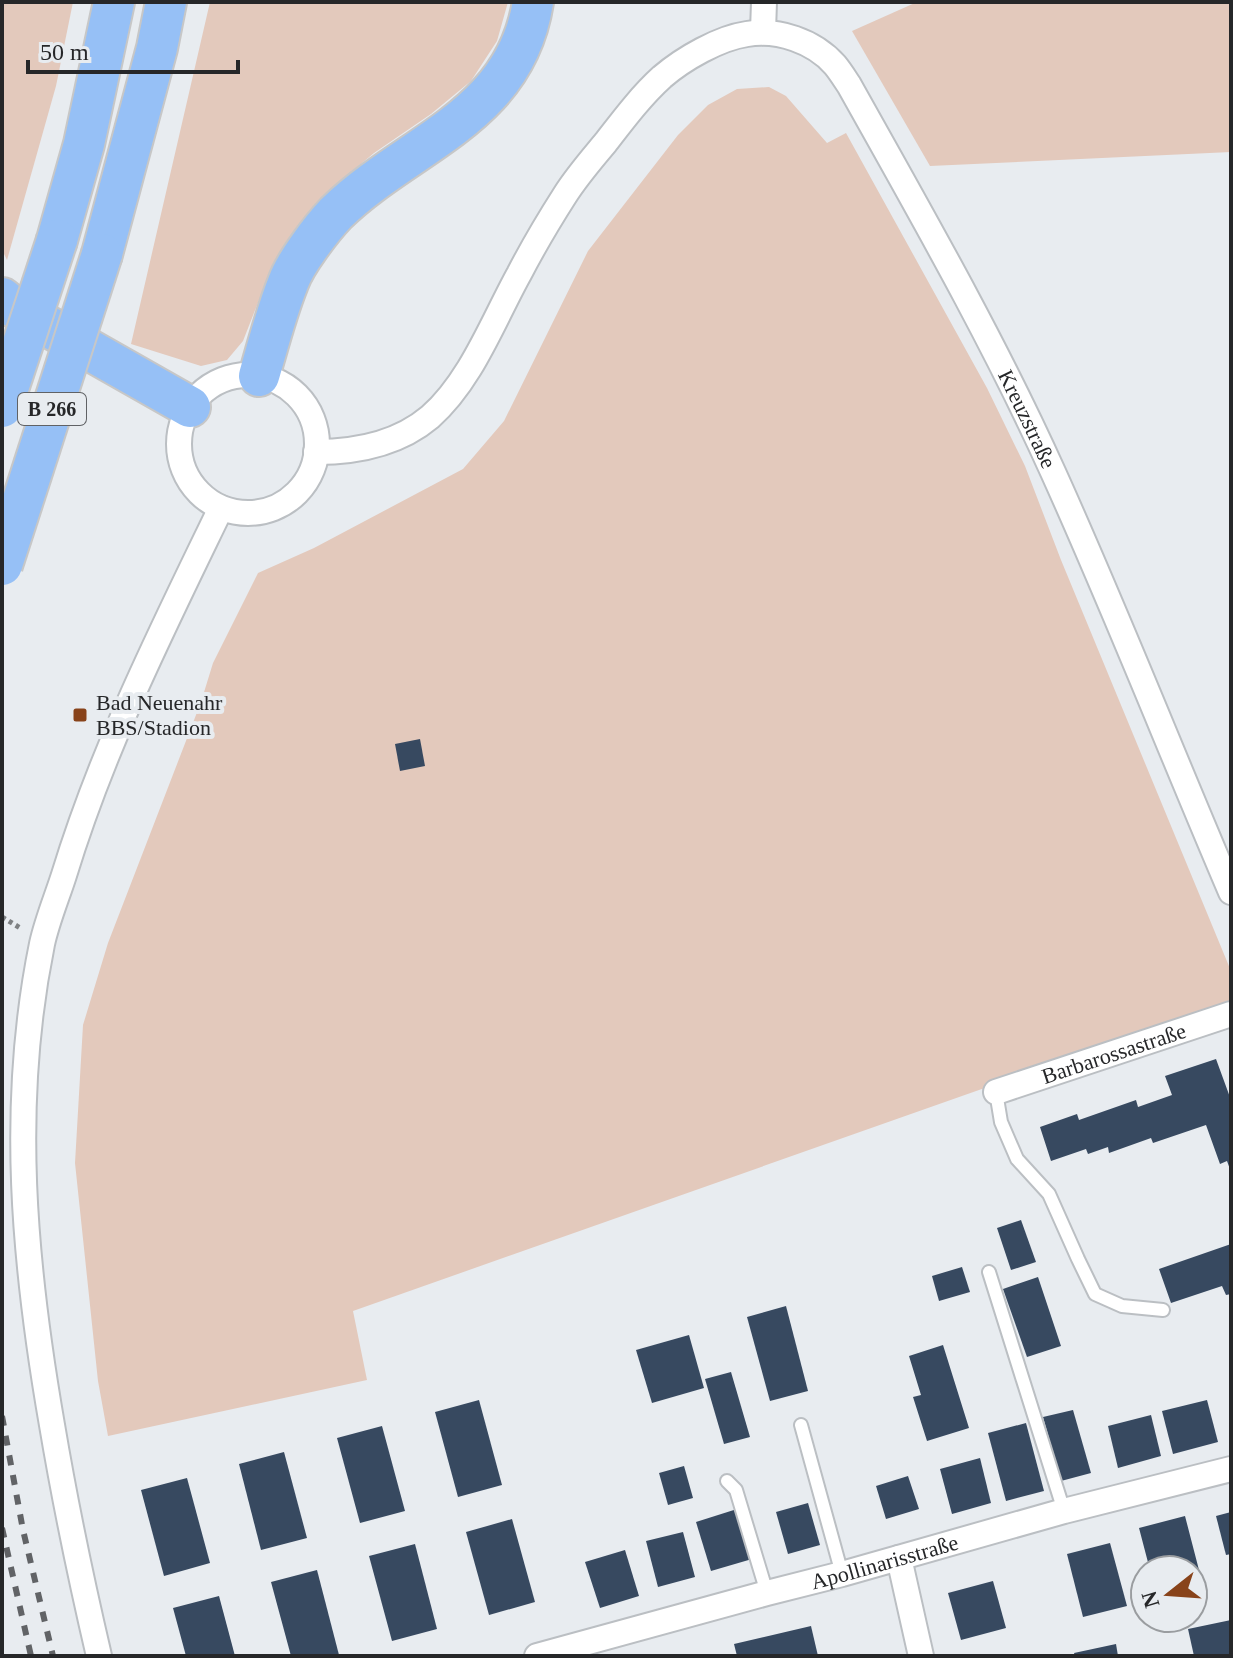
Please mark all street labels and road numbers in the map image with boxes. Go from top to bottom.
street label: Kreuzstraße [993,365,1062,472]
road number: B 266 [18,393,86,425]
street label: Barbarossastraße [1038,1017,1189,1088]
street label: Apollinarisstraße [808,1529,961,1594]

